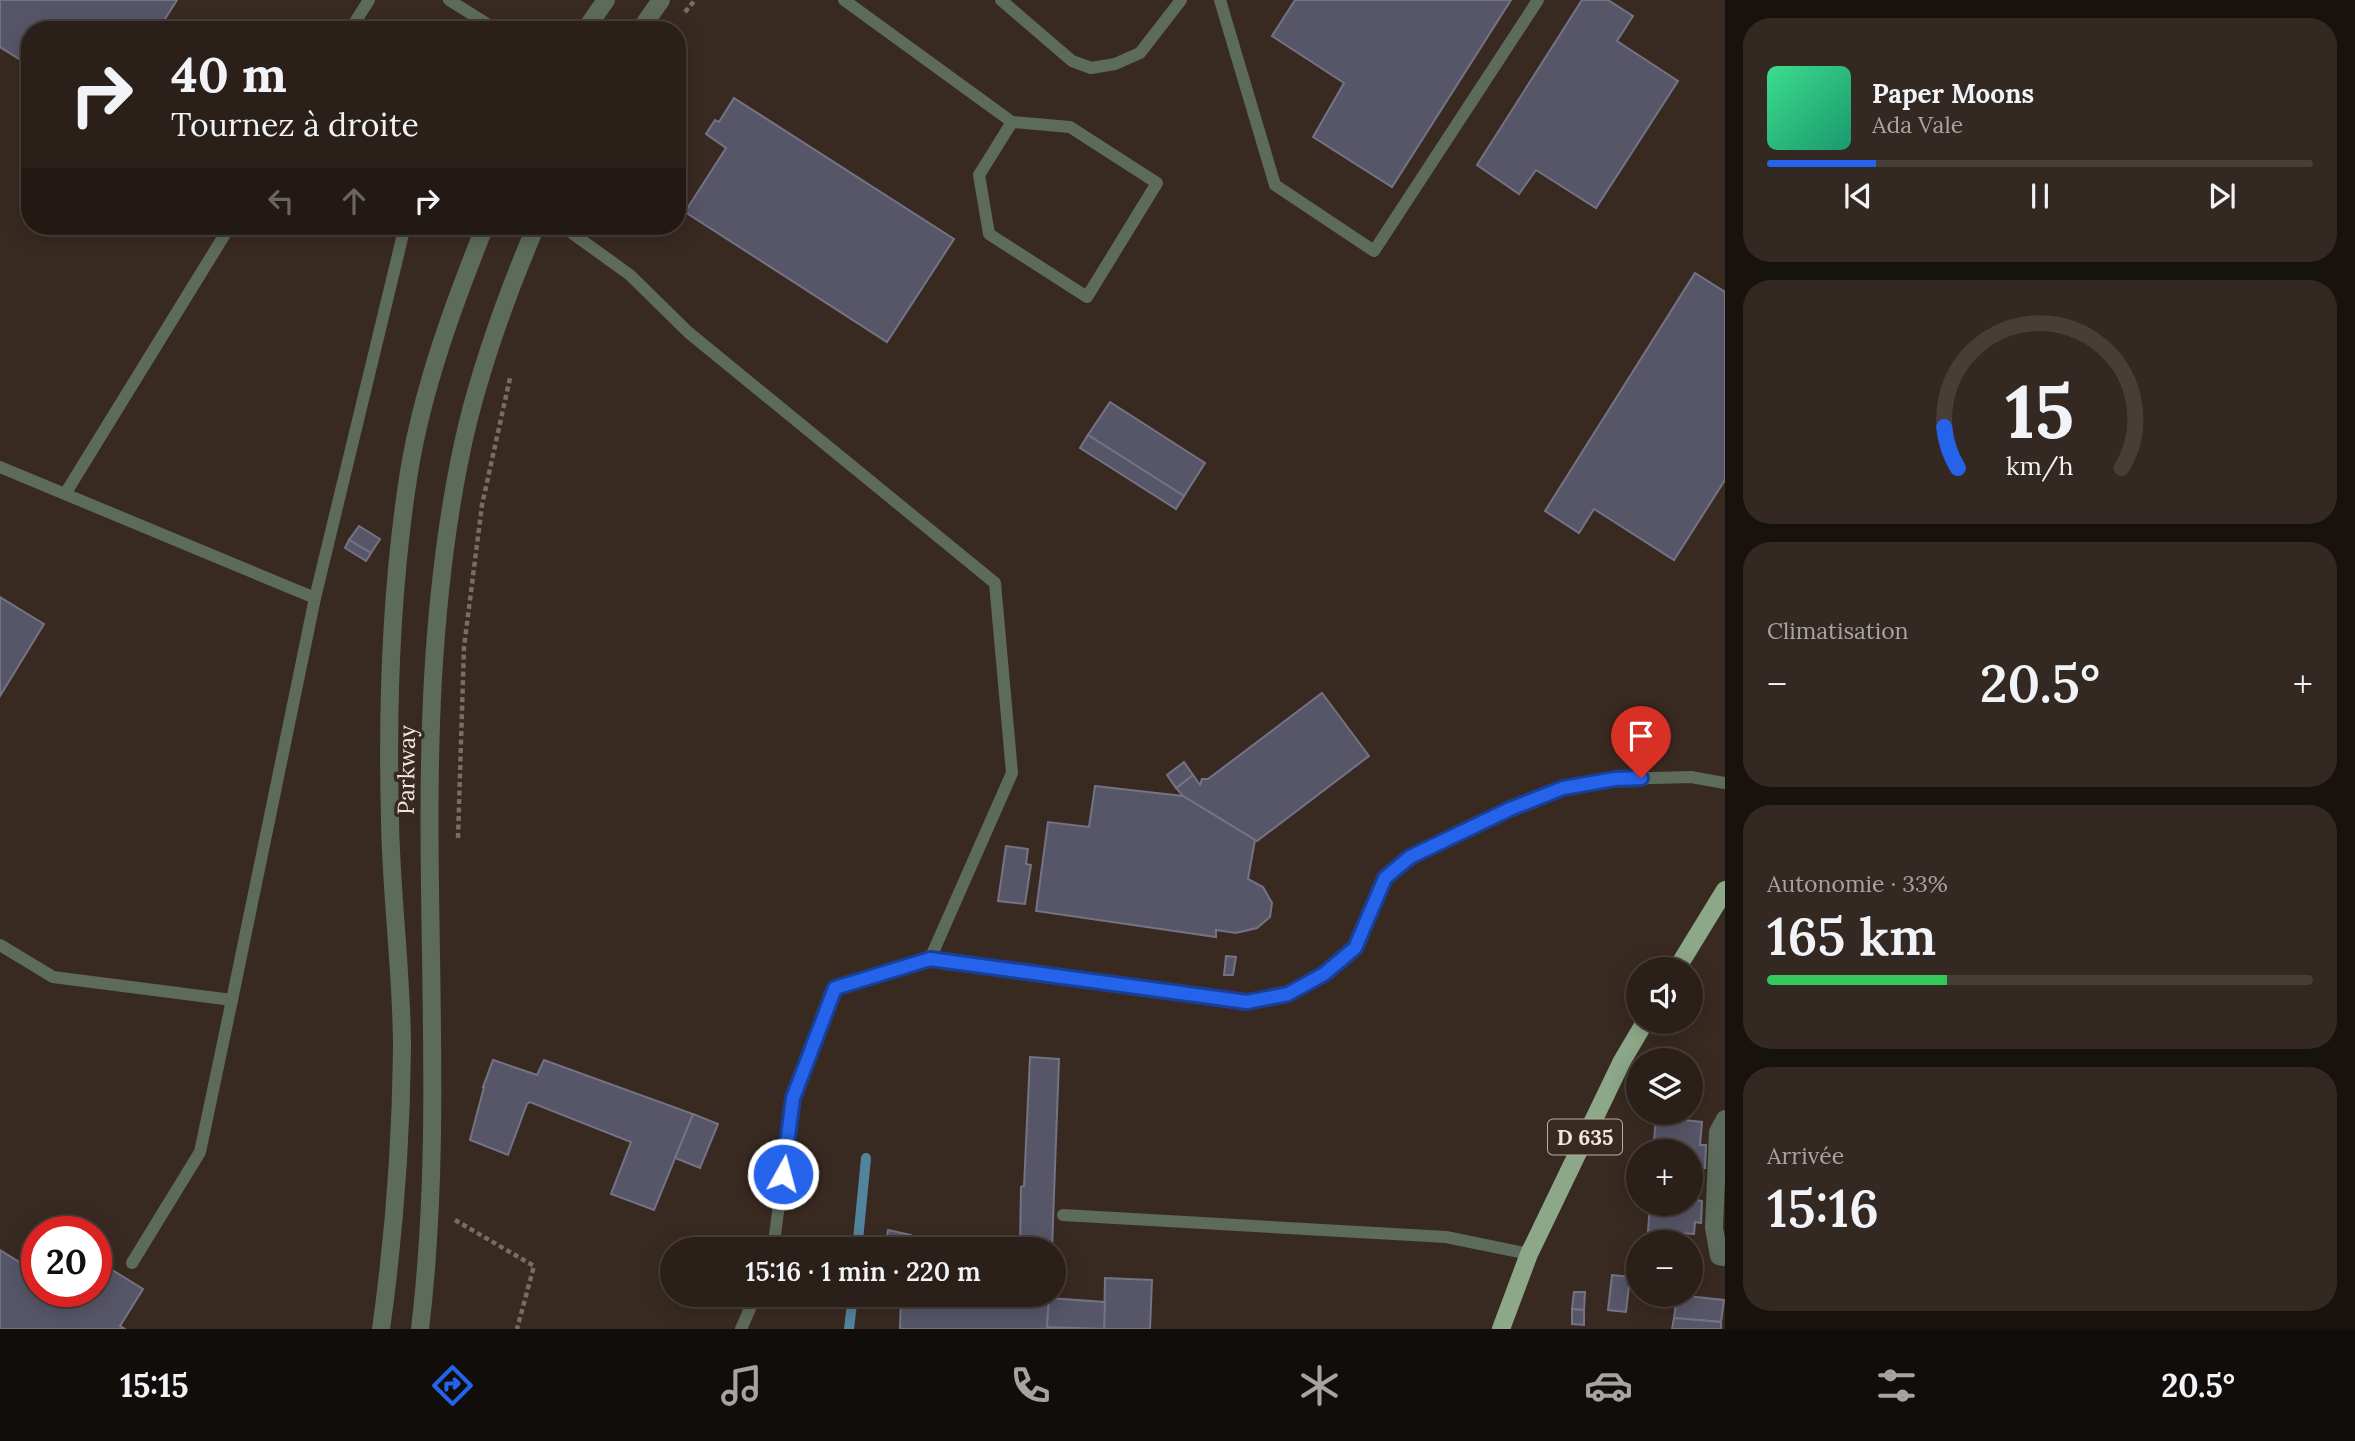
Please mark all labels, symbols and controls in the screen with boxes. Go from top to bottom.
text: 40 m [171,43,287,105]
icon: right [56,49,147,140]
text: Paper Moons [1872,77,2034,110]
text: Tournez à droite [171,104,419,145]
text: Ada Vale [1872,110,1963,139]
icon: previous [1839,177,1877,215]
icon: pause [2021,177,2059,215]
icon: next [2203,177,2241,215]
icon: left [262,182,300,220]
icon: ahead [335,182,373,220]
icon: right [408,182,446,220]
text: 15 [2006,366,2074,459]
text: km/h [2006,450,2074,482]
text: Climatisation [1767,616,1909,645]
text: 20.5° [1980,650,2100,716]
text: − [1767,660,1787,708]
text: + [2293,660,2313,708]
pin [1611,706,1671,778]
icon: arrive [1622,717,1660,755]
street label: Parkway [391,724,421,815]
text: Autonomie · 33% [1767,869,1948,898]
text: 165 km [1767,903,1936,969]
map controls [1626,957,1703,1307]
button: sound [1626,957,1703,1034]
button: layers [1626,1048,1703,1125]
road number: D 635 [1548,1120,1622,1154]
position arrow [746,1137,820,1211]
button: + [1626,1139,1703,1216]
text: Arrivée [1767,1141,1844,1170]
text: 15:16 [1767,1175,1879,1241]
speed limit sign: 20 [21,1216,112,1307]
button: − [1626,1230,1703,1307]
text: 15:16 · 1 min · 220 m [745,1255,981,1288]
icon: directions [428,1361,477,1410]
icon: music [717,1361,766,1410]
icon: phone [1006,1361,1055,1410]
icon: climate [1295,1361,1344,1410]
icon: car [1584,1361,1633,1410]
icon: filters [1872,1361,1921,1410]
text: 15:15 [120,1365,188,1406]
text: 20.5° [2161,1365,2235,1406]

